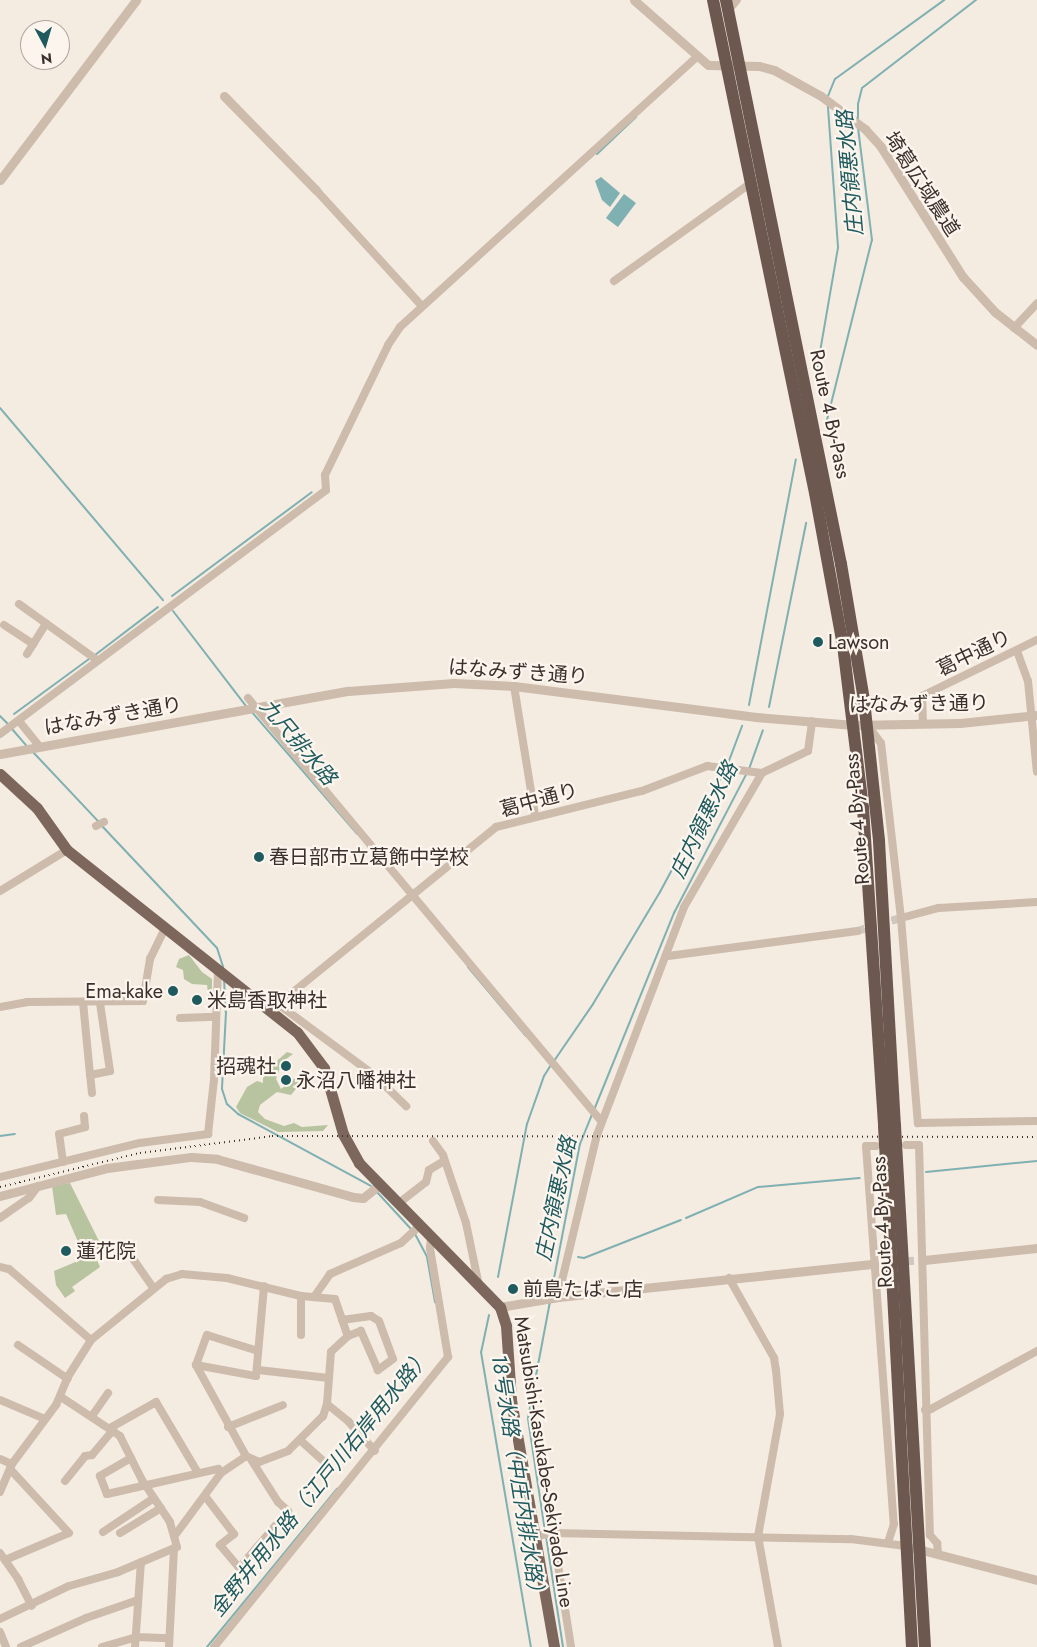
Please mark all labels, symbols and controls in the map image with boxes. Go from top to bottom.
north arrow [20,20,70,70]
text: N [40,48,53,69]
water label: 庄内領悪水路 [832,109,868,237]
street label: 埼葛広域農道 [879,127,965,241]
street label: Route 4 By-Pass [805,347,855,481]
street label: 葛中通り [933,625,1015,681]
place label: Lawson [828,630,890,654]
marker: Lawson [812,636,824,648]
street label: はなみずき通り [447,655,589,689]
street label: はなみずき通り [849,691,989,717]
street label: はなみずき通り [42,692,184,740]
water label: 九尺排水路 [255,694,341,790]
street label: Route 4 By-Pass [839,752,875,886]
water label: 庄内領悪水路 [665,758,743,882]
street label: 葛中通り [497,778,581,822]
place label: 春日部市立葛飾中学校 [269,845,469,869]
marker: 春日部市立葛飾中学校 [253,851,265,863]
place label: Ema-kake [85,979,163,1003]
marker: Ema-kake [167,985,179,997]
place label: 米島香取神社 [207,988,327,1012]
marker: 米島香取神社 [191,994,203,1006]
place label: 招魂社 [216,1054,276,1078]
marker: 招魂社 [280,1060,292,1072]
place label: 永沼八幡神社 [296,1068,416,1092]
marker: 永沼八幡神社 [280,1074,292,1086]
water label: 庄内領悪水路 [531,1135,581,1263]
street label: Route 4 By-Pass [867,1156,897,1288]
place label: 蓮花院 [76,1239,136,1263]
marker: 蓮花院 [60,1245,72,1257]
place label: 前島たばこ店 [523,1277,643,1301]
marker: 前島たばこ店 [507,1283,519,1295]
street label: Matsubishi-Kasukabe-Sekiyado Line [509,1315,579,1609]
water label: 金野井用水路（江戸川右岸用水路） [204,1345,436,1621]
water label: 18号水路（中庄内排水路） [486,1352,550,1604]

